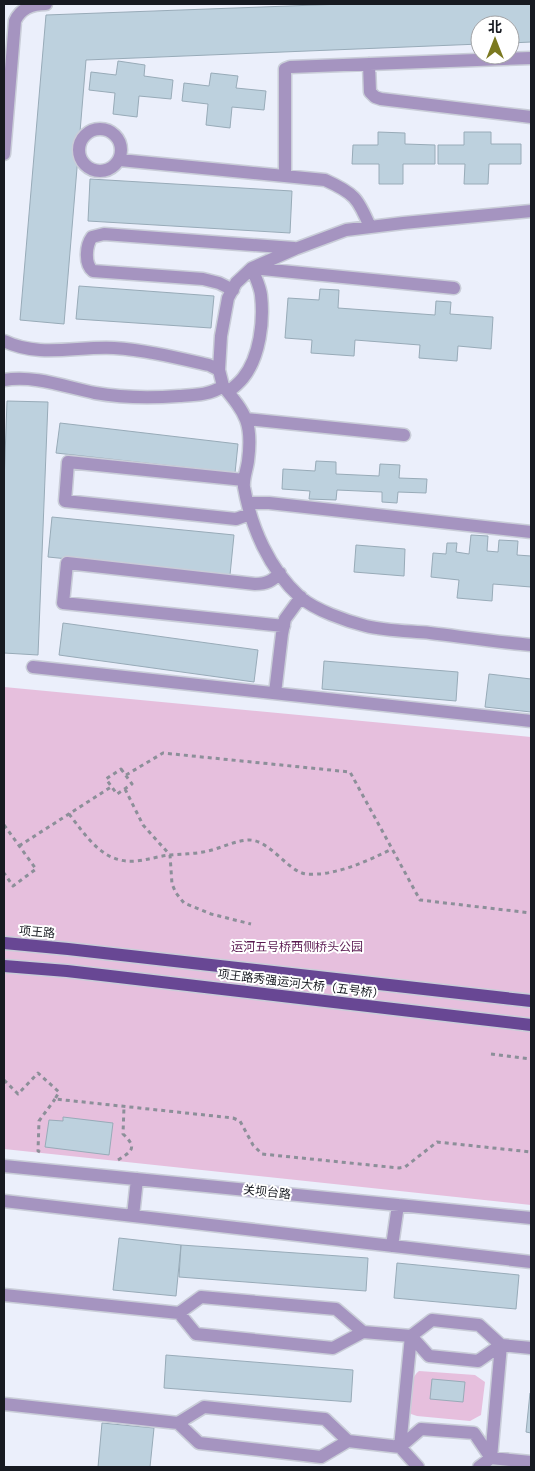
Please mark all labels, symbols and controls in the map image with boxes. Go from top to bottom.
north arrow [470,15,520,65]
text: 北 [488,19,502,35]
street label: 项王路 [18,923,56,941]
park label: 运河五号桥西侧桥头公园 [231,940,363,954]
street label: 项王路秀强运河大桥（五号桥） [217,967,385,1001]
street label: 关坝台路 [242,1183,292,1201]

